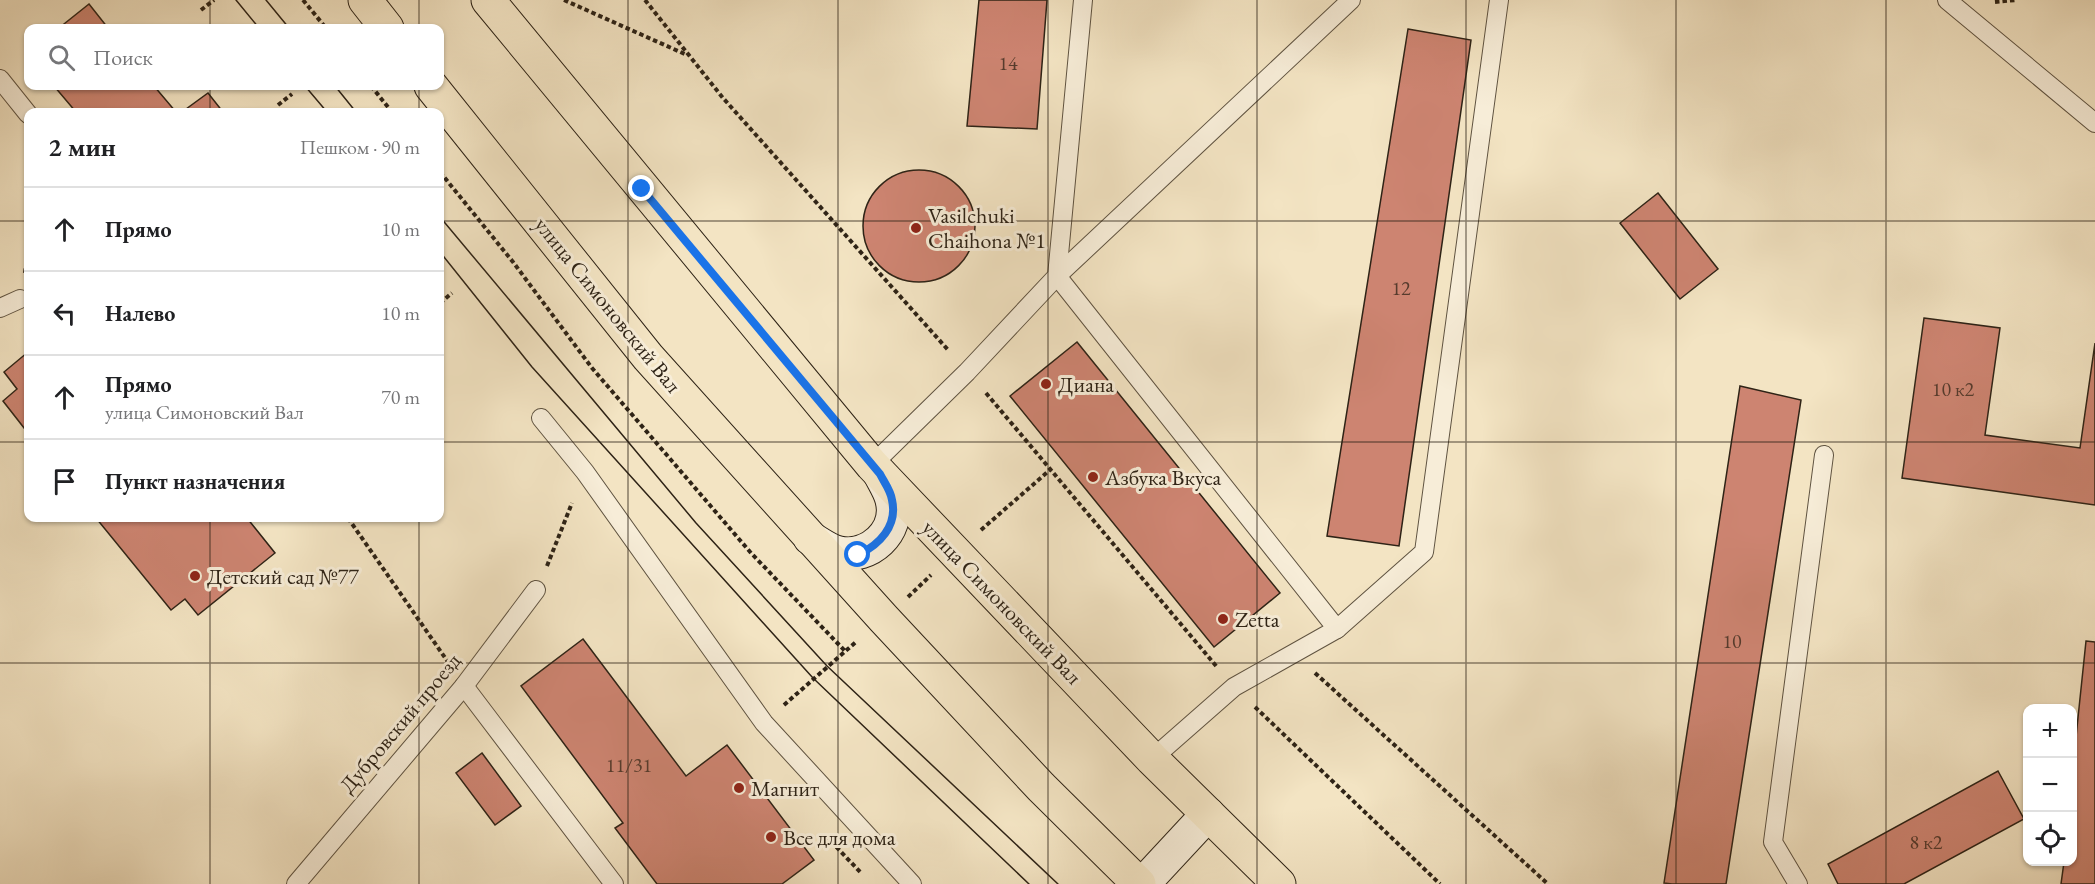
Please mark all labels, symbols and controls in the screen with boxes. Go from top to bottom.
search box [24,24,444,90]
icon: search [45,41,78,74]
text: Поиск [93,43,153,72]
house number: 14 [998,50,1018,76]
text: 2 мин [48,130,116,164]
text: Пешком · 90 m [300,134,420,160]
route end [628,175,654,201]
place label: Vasilchuki Chaihona №1 [928,201,1046,255]
street label: улица Симоновский Вал [528,211,688,399]
icon: ahead [48,213,81,246]
text: Прямо [105,215,172,244]
text: 10 m [381,216,420,242]
marker: Vasilchuki Chaihona №1 [909,221,923,235]
house number: 12 [1391,275,1411,301]
icon: left [48,297,81,330]
text: Налево [105,299,175,328]
text: 10 m [381,300,420,326]
text: Прямо [105,370,172,399]
place label: Диана [1058,370,1114,399]
house number: 10 к2 [1932,376,1975,402]
marker: Диана [1039,377,1053,391]
icon: ahead [48,381,81,414]
text: 70 m [381,384,420,410]
text: улица Симоновский Вал [105,399,304,425]
place label: Азбука Вкуса [1104,463,1222,492]
icon: arrive [48,465,81,498]
text: Пункт назначения [105,467,285,496]
marker: Азбука Вкуса [1086,470,1100,484]
street label: улица Симоновский Вал [916,513,1089,691]
route start [844,541,870,567]
place label: Детский сад №77 [207,562,359,591]
marker: Детский сад №77 [188,569,202,583]
place label: Zetta [1235,605,1280,634]
marker: Zetta [1216,612,1230,626]
house number: 10 [1722,628,1742,654]
street label: Дубровский проезд [333,647,467,799]
map controls [2023,704,2077,866]
button: + [2023,704,2077,758]
house number: 11/31 [606,752,652,778]
button: − [2023,758,2077,812]
place label: Магнит [751,774,819,803]
marker: Магнит [732,781,746,795]
button: locate [2023,812,2077,866]
place label: Все для дома [783,823,896,852]
house number: 8 к2 [1910,829,1943,855]
marker: Все для дома [764,830,778,844]

